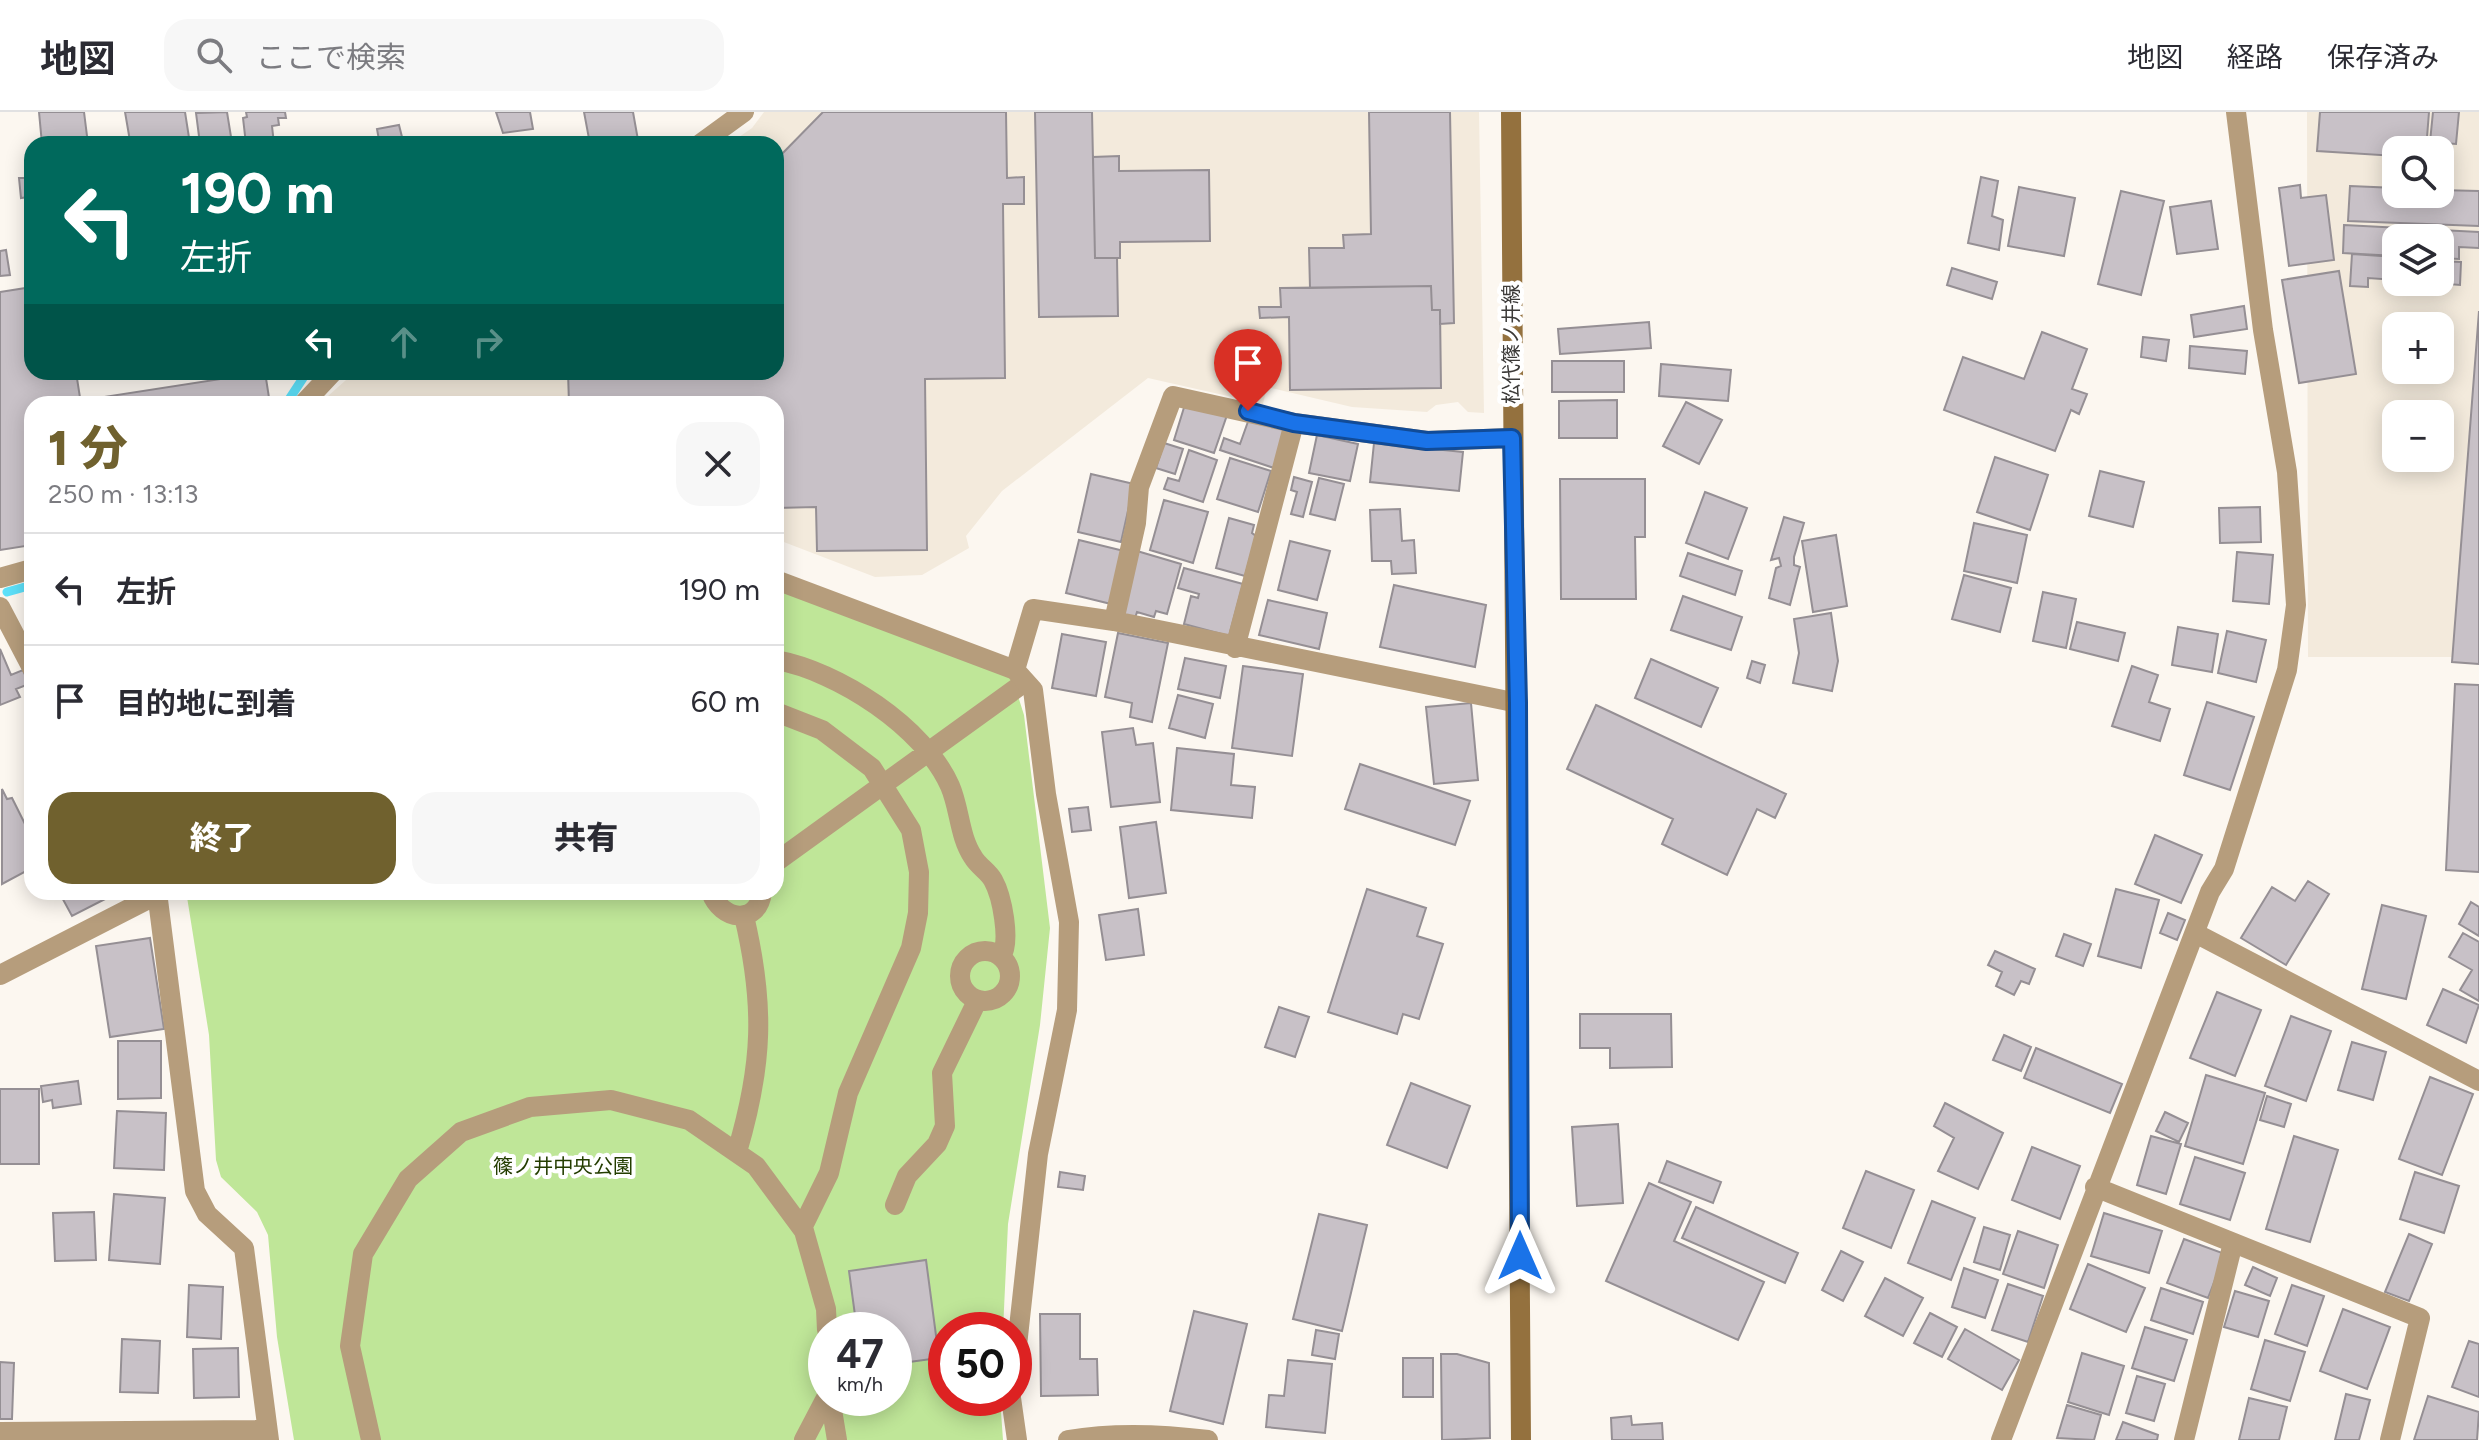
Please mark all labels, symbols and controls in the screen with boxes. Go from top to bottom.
search box [164,19,724,91]
icon: search [192,33,236,77]
text: 地図 [40,36,116,82]
text: ここで検索 [256,39,406,76]
text: 地図 [2127,40,2183,74]
text: 経路 [2227,40,2283,74]
text: 保存済み [2327,40,2439,74]
map controls [2382,136,2454,472]
button: search [2382,136,2454,208]
text: 190 m [180,160,335,227]
icon: left [48,168,152,272]
button: layers [2382,224,2454,296]
text: 左折 [180,236,252,279]
street label: 松代篠ノ井線 [1499,284,1523,404]
button: + [2382,312,2454,384]
icon: left [298,320,342,364]
icon: ahead [382,320,426,364]
icon: right [466,320,510,364]
pin [1214,329,1282,411]
icon: arrive [1226,341,1270,385]
button: − [2382,400,2454,472]
text: 1 分 [48,419,128,477]
button: close [676,422,760,506]
text: 250 m · 13:13 [48,478,199,510]
icon: left [48,567,92,611]
text: 190 m [678,571,760,608]
text: 左折 [116,573,176,610]
icon: arrive [48,679,92,723]
text: 60 m [691,683,760,720]
text: 目的地に到着 [116,685,296,722]
button: 終了 [48,792,396,884]
button: 共有 [412,792,760,884]
park label: 篠ノ井中央公園 [493,1154,633,1178]
position arrow [1478,1214,1562,1298]
speed limit sign: 50 [928,1312,1032,1416]
text: 47 [836,1330,884,1378]
text: km/h [837,1372,883,1396]

